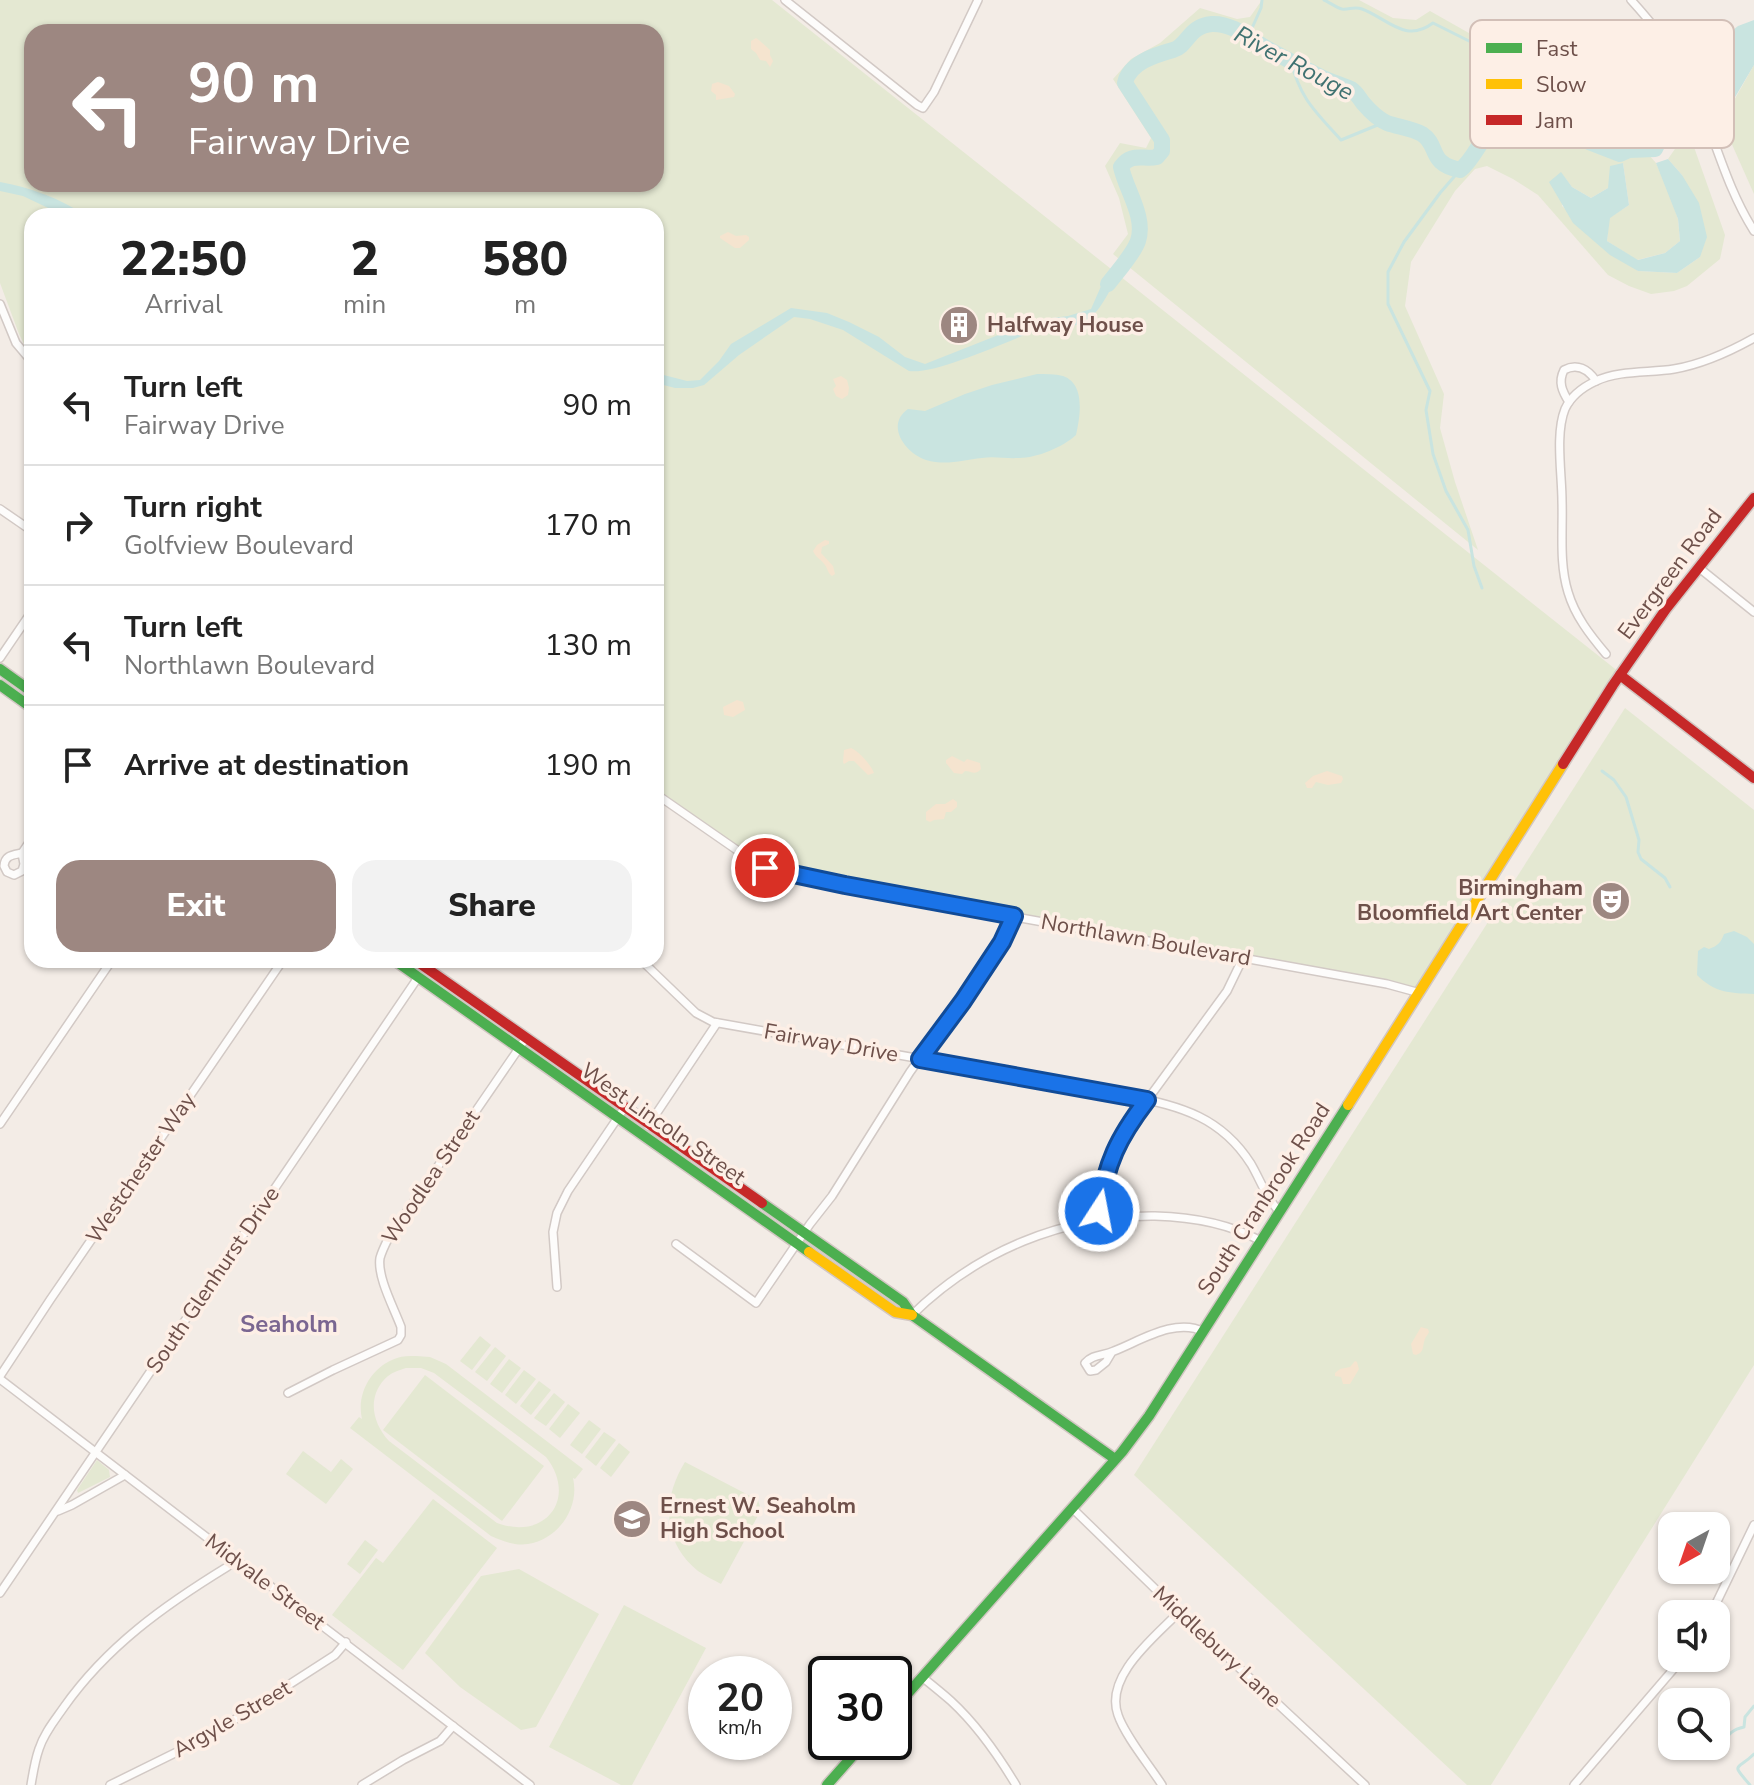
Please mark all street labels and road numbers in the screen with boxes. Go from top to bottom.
street label: Evergreen Road [1611,502,1729,646]
street label: Northlawn Boulevard [1039,907,1253,973]
street label: Fairway Drive [761,1016,901,1070]
street label: West Lincoln Street [575,1056,752,1192]
street label: Westchester Way [79,1086,203,1249]
street label: South Cranbrook Road [1191,1097,1337,1301]
street label: Woodlea Street [375,1104,487,1250]
street label: South Glenhurst Drive [139,1181,287,1379]
street label: Midvale Street [199,1527,331,1637]
street label: Middlebury Lane [1146,1579,1288,1715]
street label: Argyle Street [167,1673,297,1765]

